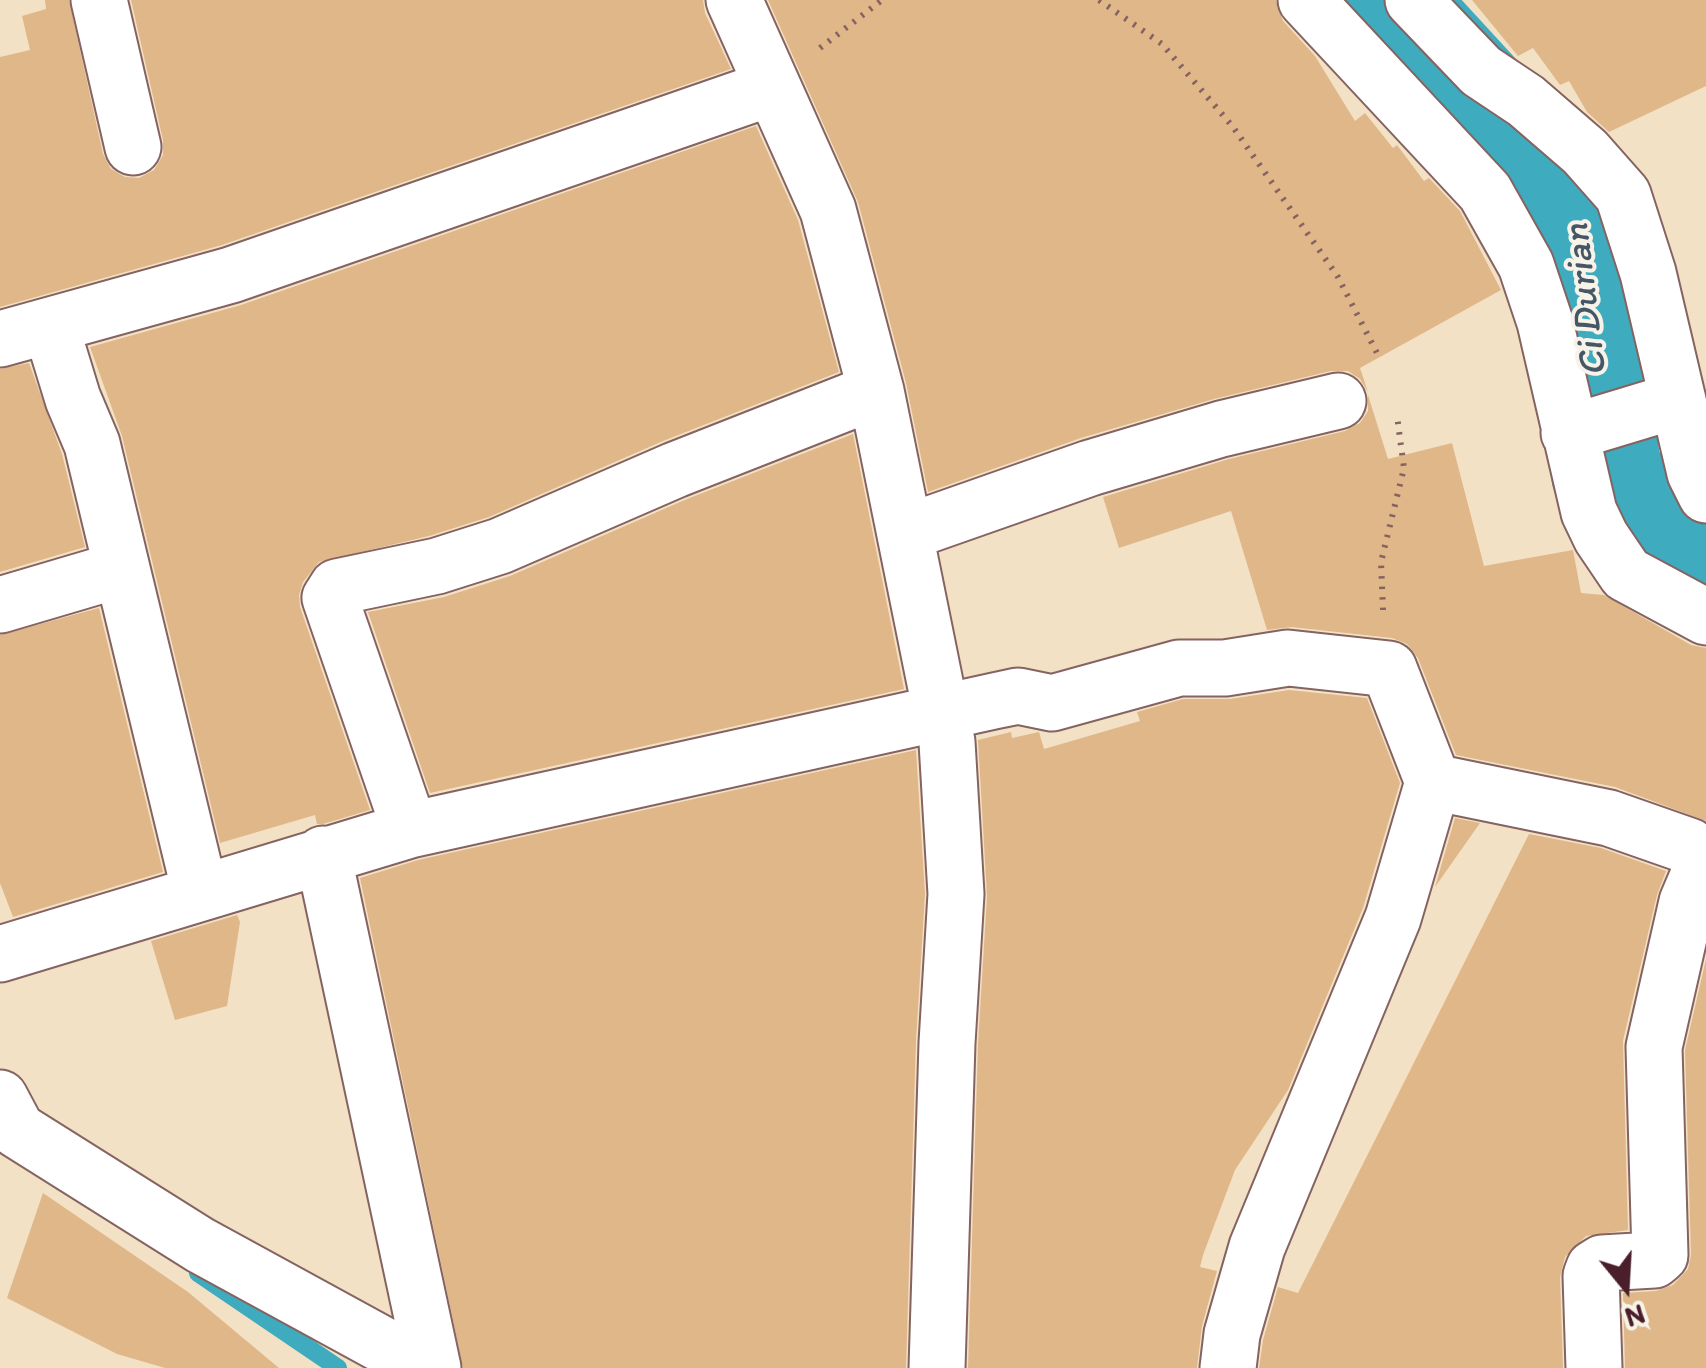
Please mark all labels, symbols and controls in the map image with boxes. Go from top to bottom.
water label: Ci Durian [1555,221,1619,379]
north arrow [1576,1238,1676,1338]
text: N [1621,1297,1650,1336]

